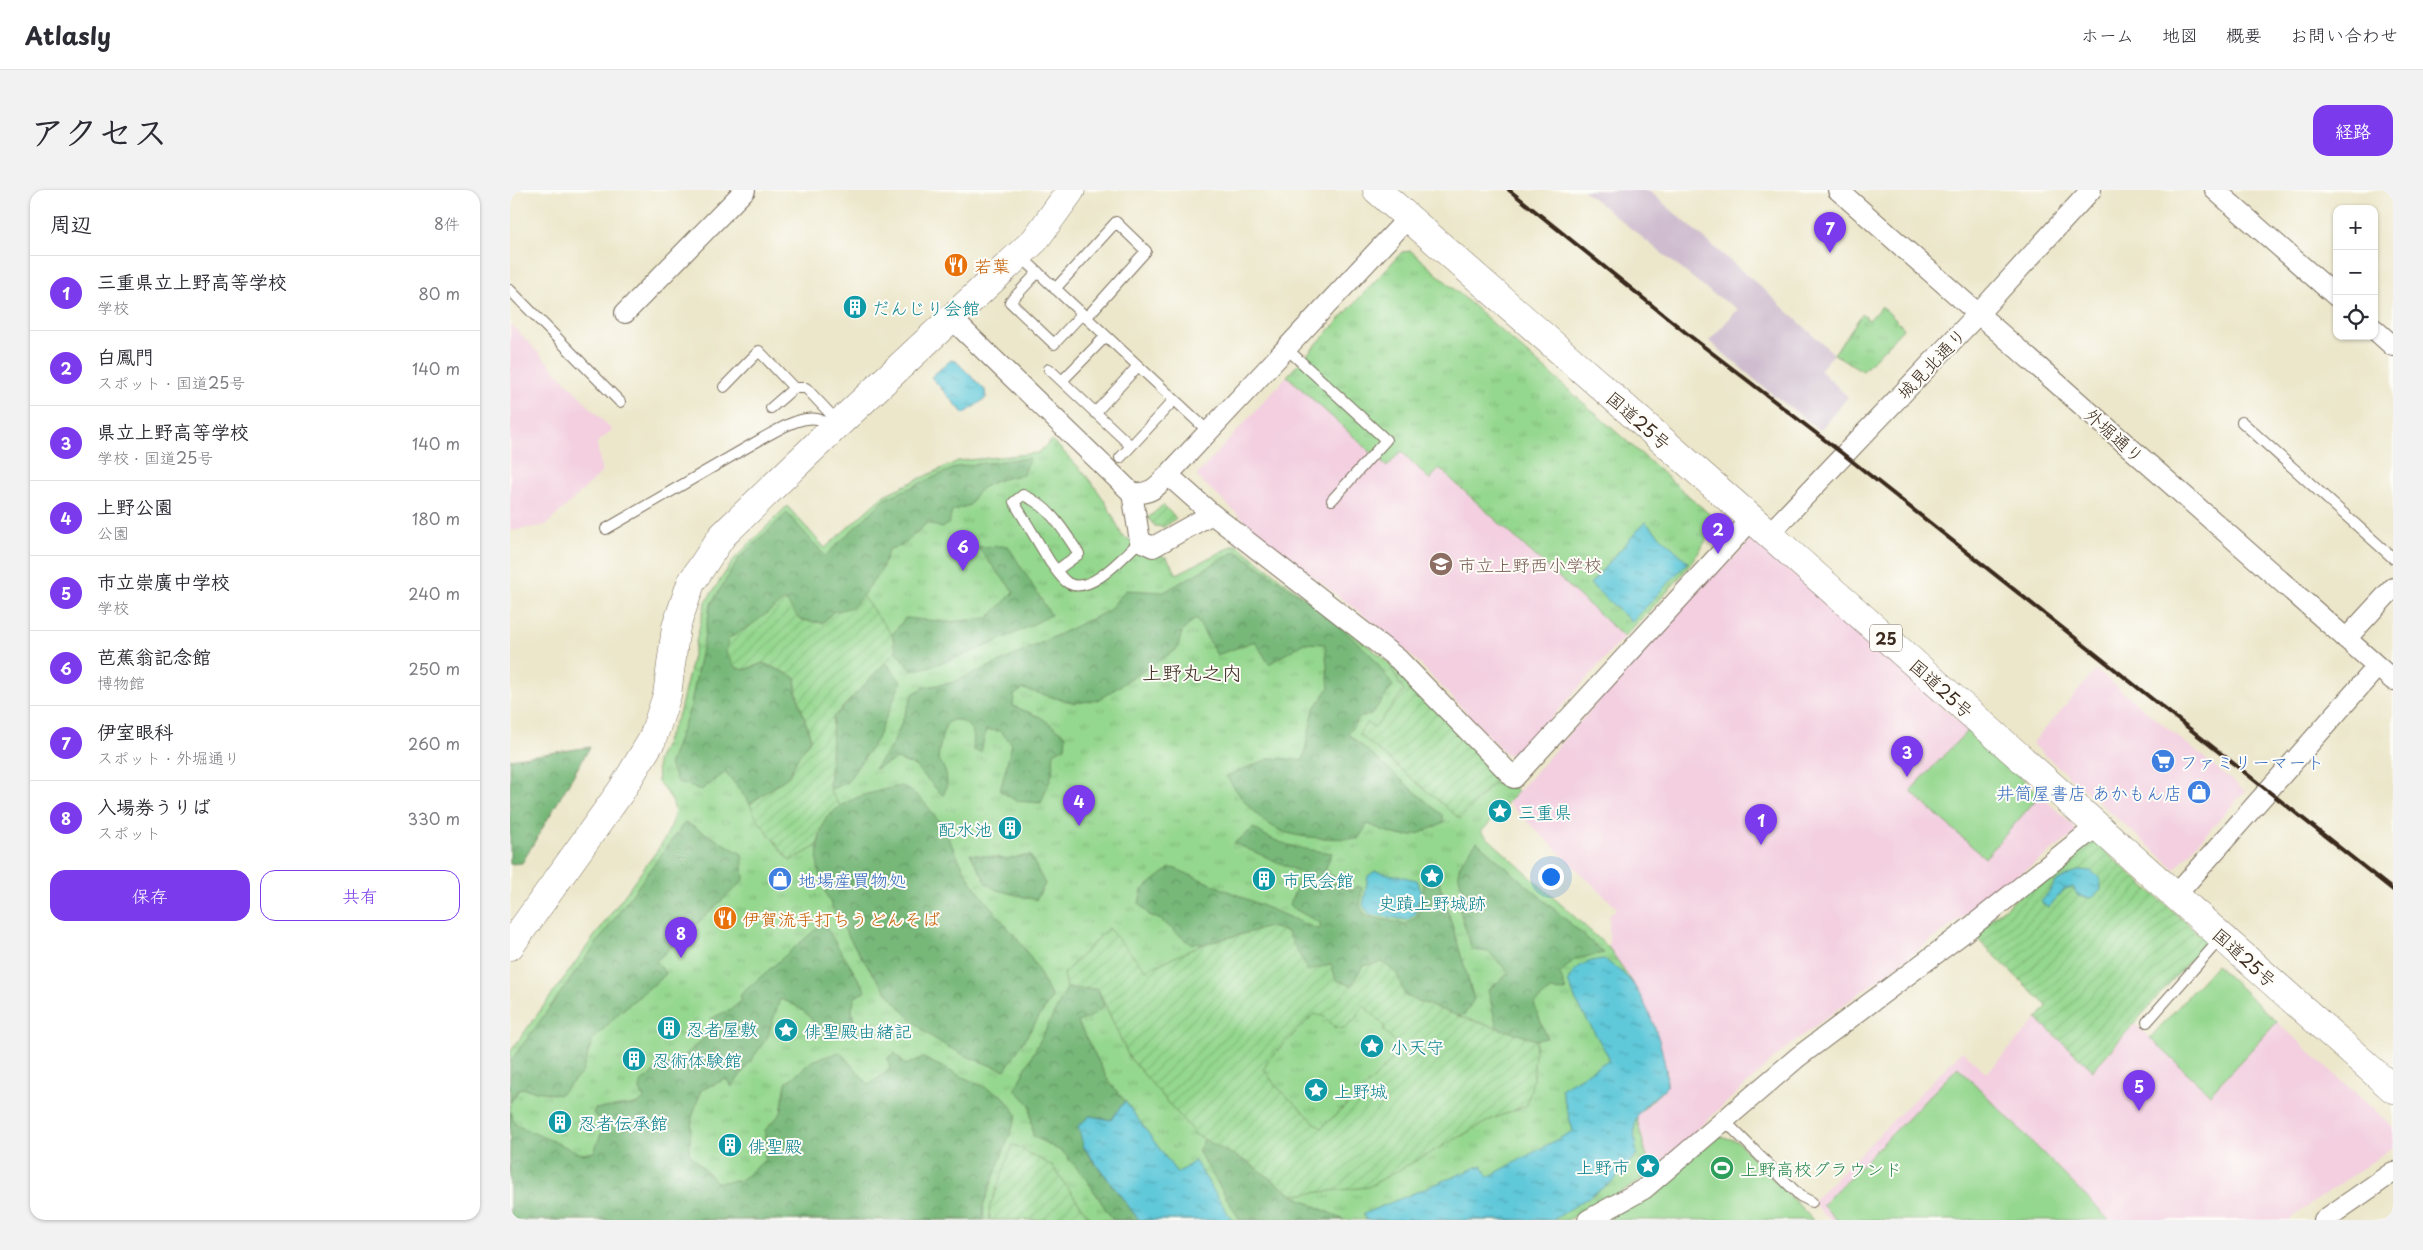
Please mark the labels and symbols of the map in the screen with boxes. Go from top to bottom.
pin: 7 [1814,212,1846,253]
restaurant icon: 若葉 [943,252,969,278]
place label: 若葉 [974,252,1010,279]
building icon: だんじり会館 [842,294,868,320]
place label: だんじり会館 [872,294,980,321]
street label: 城見北通り [1890,321,1972,405]
street label: 国道25号 [1601,384,1677,456]
street label: 外堀通り [2079,401,2151,469]
pin: 2 [1702,513,1734,554]
pin: 6 [947,530,979,571]
school or university icon: 市立上野西小学校 [1428,551,1454,577]
place label: 市立上野西小学校 [1458,551,1602,578]
road number: 25 [1870,624,1902,652]
street label: 国道25号 [1904,652,1980,724]
district label: 上野丸之内 [1142,657,1242,687]
pin: 3 [1891,736,1923,777]
supermarket icon: ファミリーマート [2150,748,2176,774]
place label: ファミリーマート [2180,748,2324,775]
place label: 井筒屋書店 あかもん店 [1996,779,2182,806]
shop icon: 井筒屋書店 あかもん店 [2186,779,2212,805]
pin: 4 [1063,785,1095,826]
place icon: 三重県 [1487,798,1513,824]
place label: 三重県 [1518,798,1572,825]
pin: 1 [1745,804,1777,845]
place label: 配水池 [938,815,992,842]
building icon: 配水池 [997,815,1023,841]
place icon: 史蹟上野城跡 [1419,863,1445,889]
your location [1538,864,1564,890]
shop icon: 地場産買物処 [767,866,793,892]
place label: 地場産買物処 [798,866,906,893]
building icon: 市民会館 [1251,866,1277,892]
place label: 市民会館 [1282,866,1354,893]
place label: 史蹟上野城跡 [1378,889,1486,916]
restaurant icon: 伊賀流手打ちうどんそば [712,905,738,931]
place label: 伊賀流手打ちうどんそば [742,905,940,932]
pin: 8 [665,917,697,958]
street label: 国道25号 [2207,921,2283,993]
building icon: 忍者屋敷 [656,1015,682,1041]
place label: 忍者屋敷 [686,1015,758,1042]
place icon: 俳聖殿由緒記 [773,1017,799,1043]
place label: 俳聖殿由緒記 [804,1017,912,1044]
place icon: 小天守 [1359,1033,1385,1059]
place label: 小天守 [1390,1033,1444,1060]
building icon: 忍術体験館 [621,1046,647,1072]
place label: 忍術体験館 [652,1046,742,1073]
pin: 5 [2123,1070,2155,1111]
place icon: 上野城 [1303,1077,1329,1103]
place label: 上野城 [1334,1077,1388,1104]
building icon: 忍者伝承館 [547,1109,573,1135]
place label: 忍者伝承館 [578,1109,668,1136]
building icon: 俳聖殿 [717,1132,743,1158]
place label: 俳聖殿 [748,1132,802,1159]
place label: 上野市 [1576,1153,1630,1180]
place icon: 上野市 [1635,1153,1661,1179]
sports icon: 上野高校グラウンド [1709,1155,1735,1181]
place label: 上野高校グラウンド [1740,1155,1902,1182]

